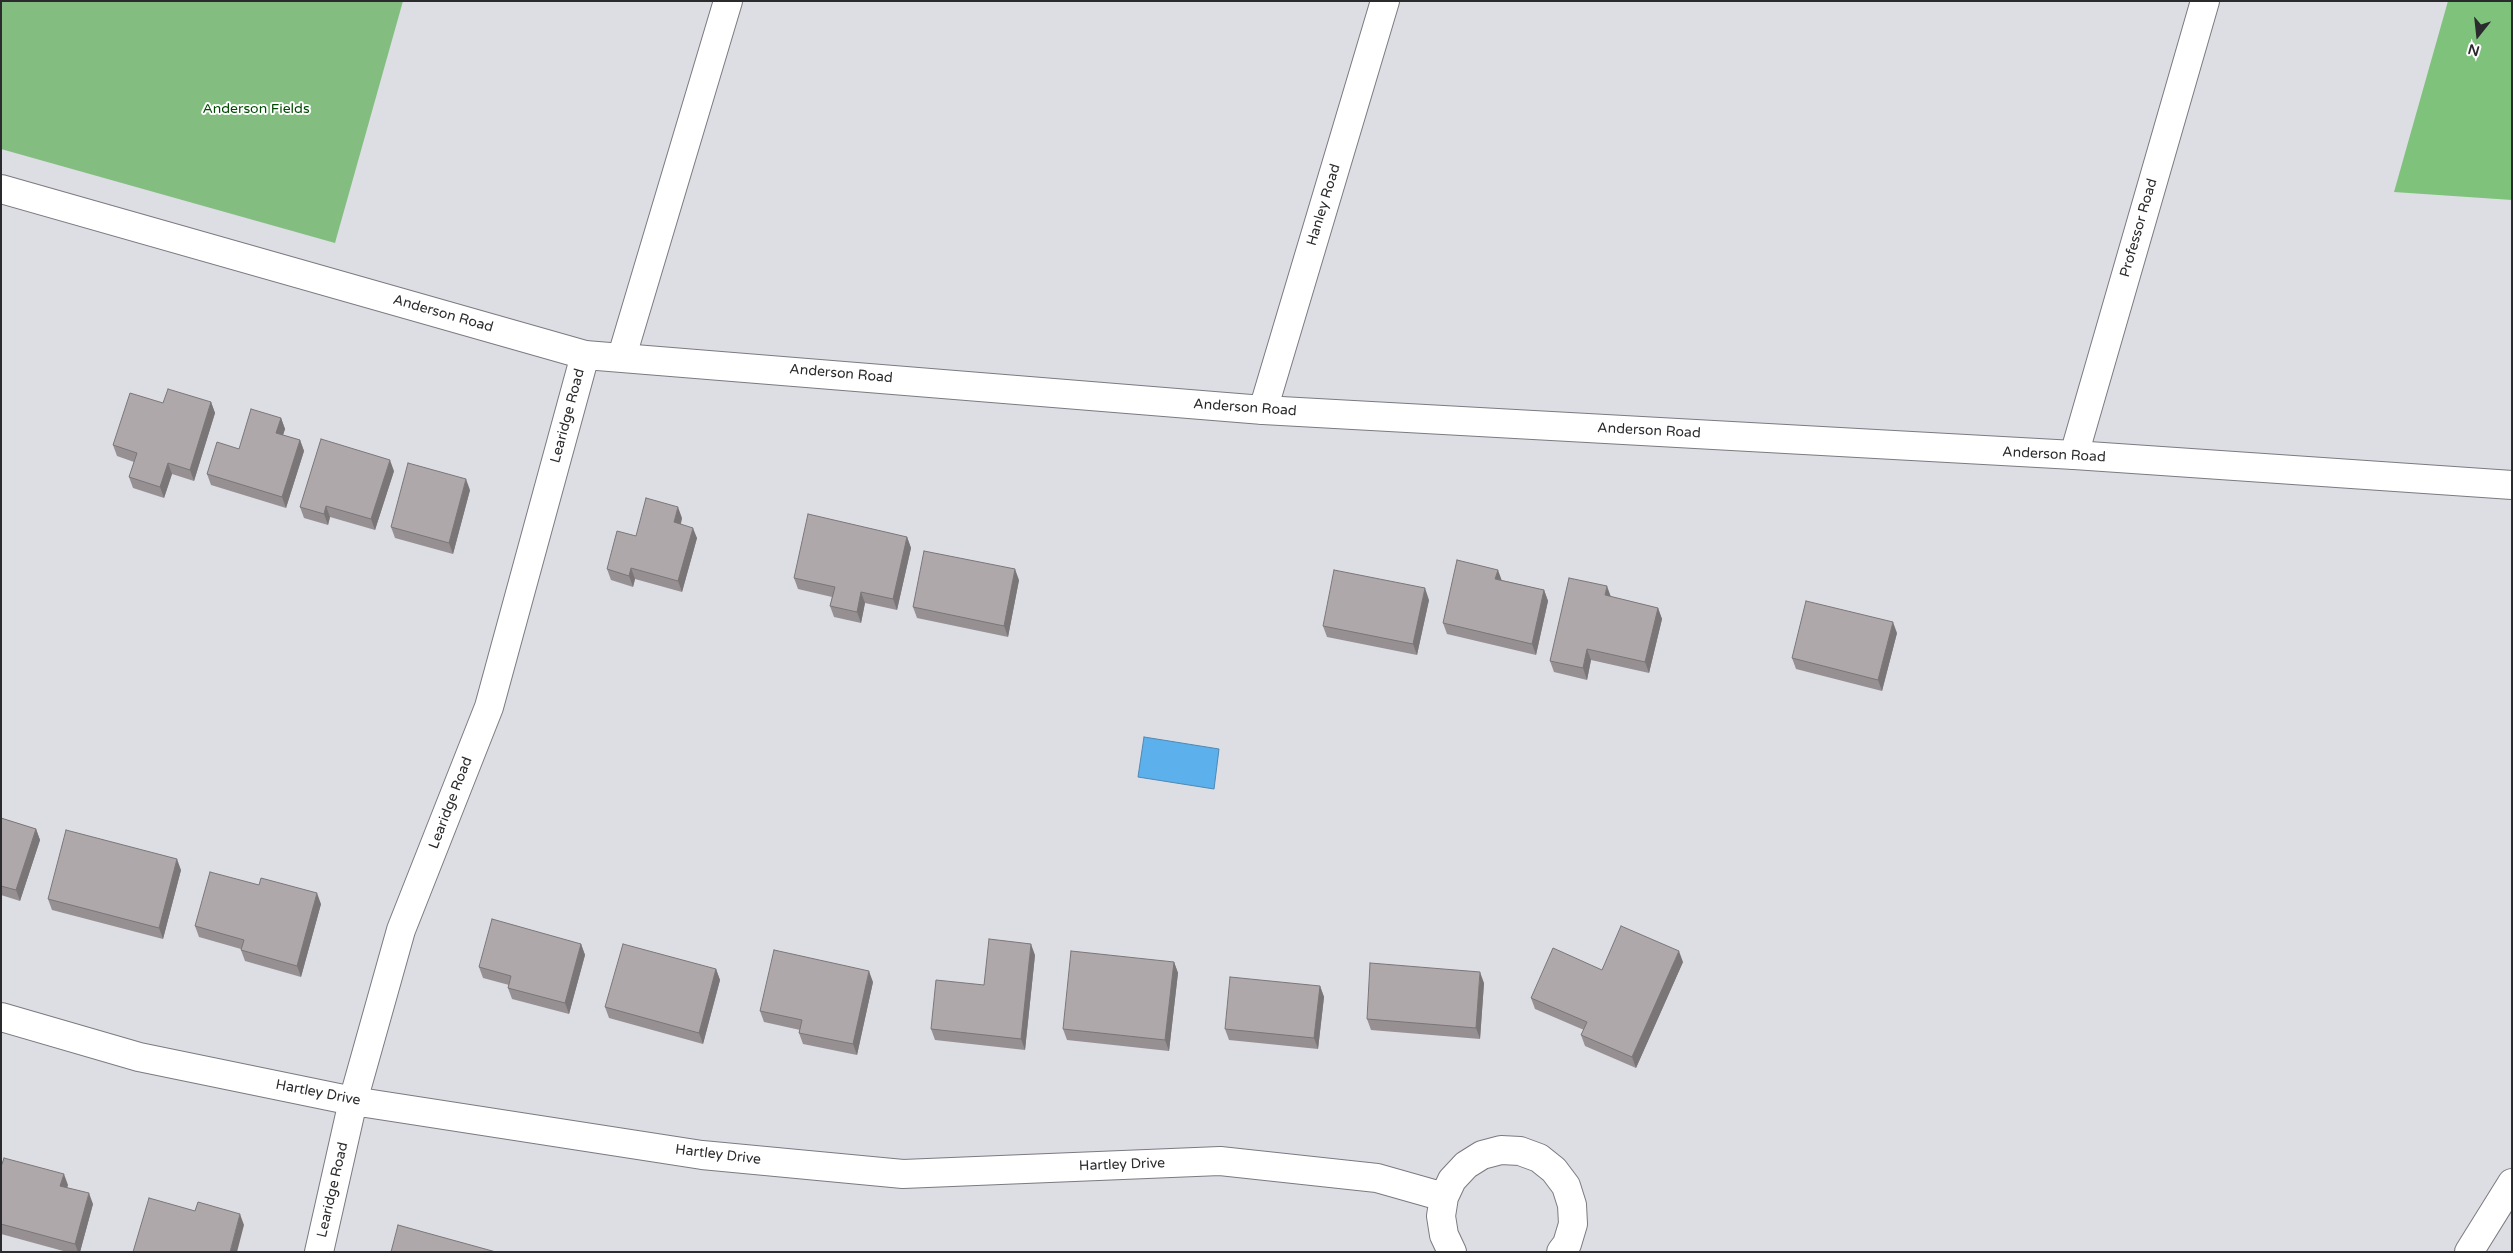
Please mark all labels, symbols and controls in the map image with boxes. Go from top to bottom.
north arrow [2453,10,2503,60]
text: N [2466,40,2481,60]
park label: Anderson Fields [202,101,310,117]
street label: Hanley Road [1304,162,1344,248]
street label: Professor Road [2117,177,2161,279]
street label: Anderson Road [391,292,495,336]
street label: Anderson Road [789,361,893,387]
street label: Learidge Road [547,367,589,465]
street label: Anderson Road [1193,396,1297,420]
street label: Anderson Road [1597,420,1701,442]
street label: Anderson Road [2002,444,2106,466]
street label: Learidge Road [426,755,476,851]
street label: Hartley Drive [274,1077,362,1109]
street label: Learidge Road [314,1141,352,1239]
street label: Hartley Drive [674,1141,762,1169]
street label: Hartley Drive [1079,1155,1165,1175]

